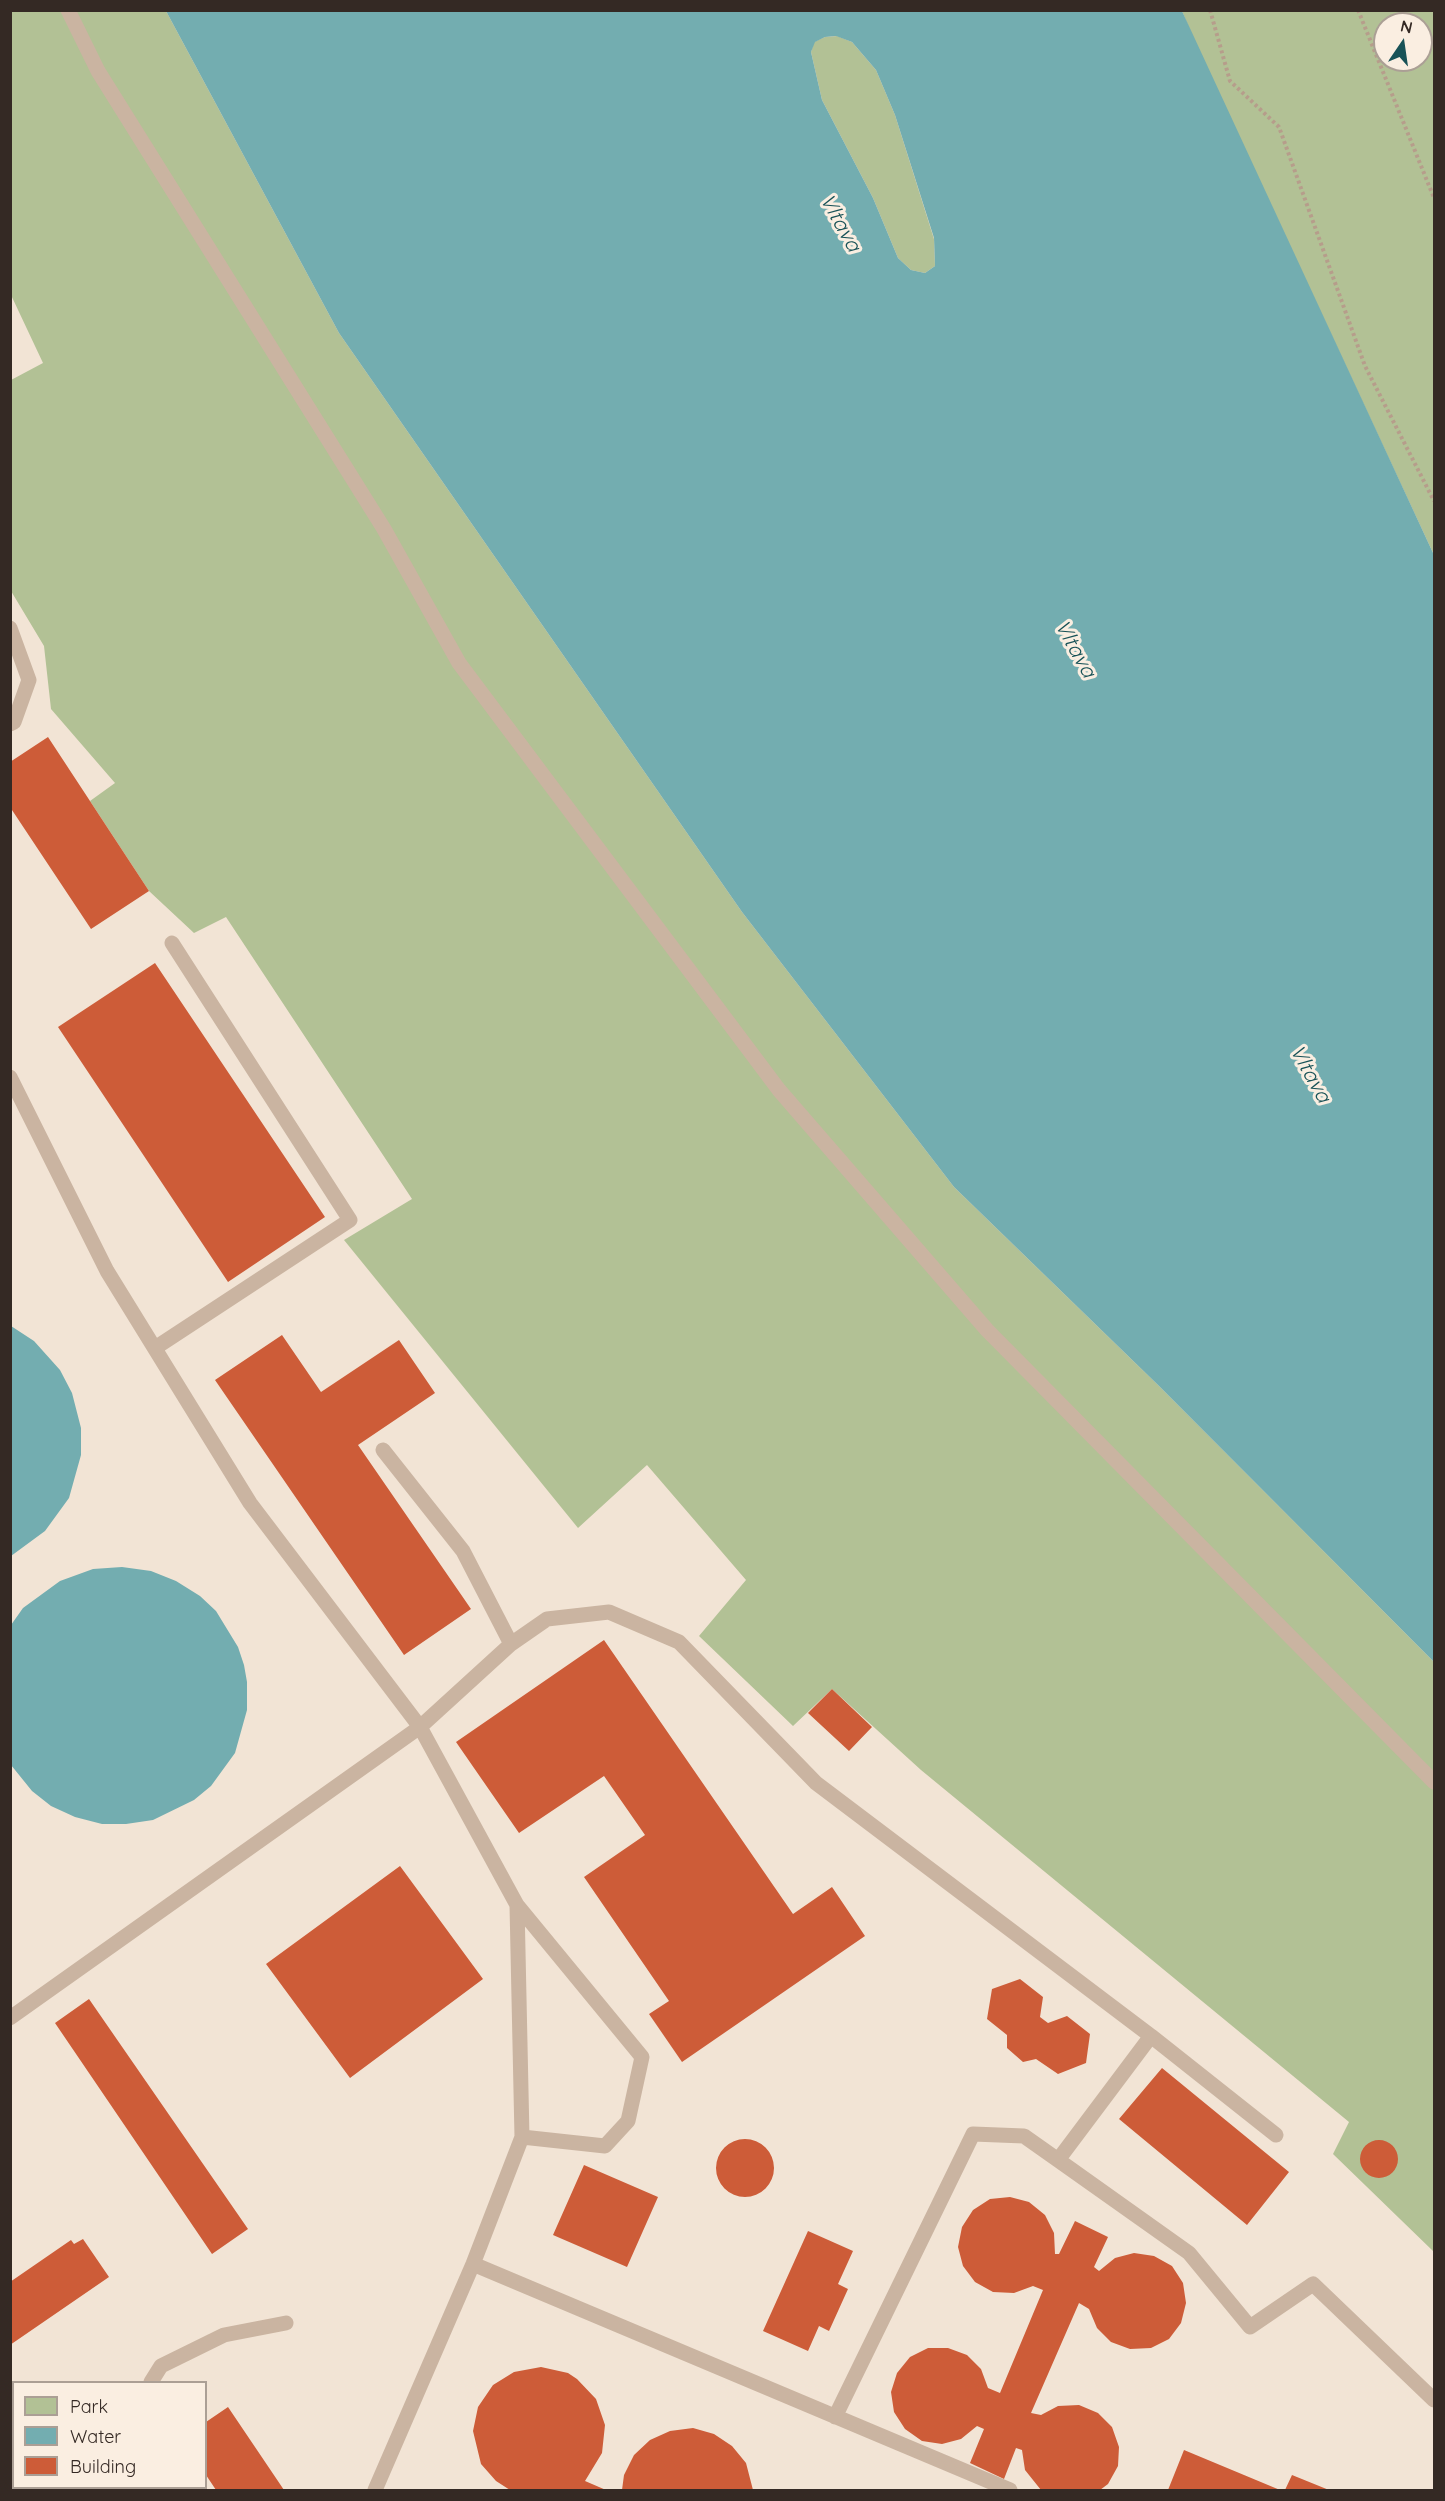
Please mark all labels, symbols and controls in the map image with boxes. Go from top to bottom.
north arrow [1373,12,1433,72]
text: N [1399,15,1415,37]
water label: Vltava [814,190,866,256]
water label: Vltava [1049,616,1101,682]
water label: Vltava [1284,1041,1336,1107]
legend [12,2381,207,2489]
text: Park [70,2395,108,2418]
text: Water [70,2425,121,2448]
text: Building [70,2455,136,2478]

